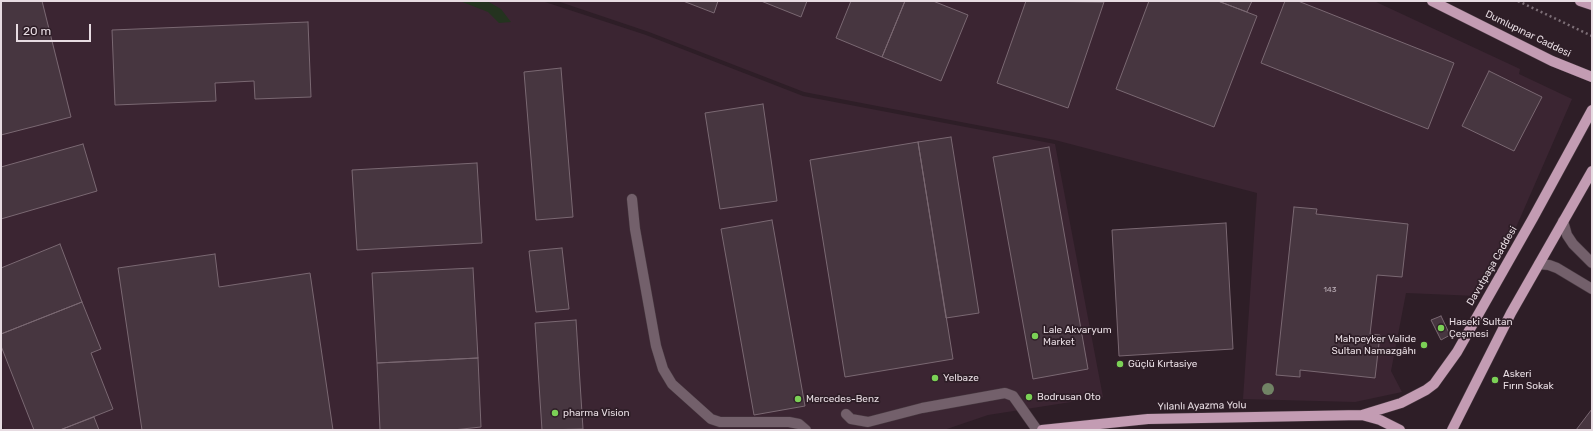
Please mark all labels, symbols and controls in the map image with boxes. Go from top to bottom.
street label: Dumlupınar Caddesi [1483,8,1573,60]
scale bar [18,16,93,42]
text: 20 m [23,24,51,38]
street label: Davutpaşa Caddesi [1464,224,1520,308]
house number: 143 [1323,285,1337,295]
place label: Haseki Sultan Çeşmesi [1449,316,1513,340]
marker: Haseki Sultan Çeşmesi [1436,323,1446,333]
place label: Lale Akvaryum Market [1043,324,1112,348]
marker: Lale Akvaryum Market [1030,331,1040,341]
place label: Mahpeyker Valide Sultan Namazgâhı [1331,333,1416,356]
marker: Mahpeyker Valide Sultan Namazgâhı [1419,340,1429,350]
place label: Güçlü Kırtasiye [1128,358,1197,370]
marker: Güçlü Kırtasiye [1115,359,1125,369]
place label: Askeri Fırın Sokak [1503,368,1554,392]
place label: Yelbaze [943,372,979,384]
marker: Yelbaze [930,373,940,383]
marker: Askeri Fırın Sokak [1490,375,1500,385]
place label: Bodrusan Oto [1037,391,1101,403]
marker: Bodrusan Oto [1024,392,1034,402]
place label: Mercedes-Benz [806,393,879,405]
marker: Mercedes-Benz [793,394,803,404]
street label: Yılanlı Ayazma Yolu [1157,399,1247,413]
place label: pharma Vision [563,407,629,419]
marker: pharma Vision [550,408,560,418]

